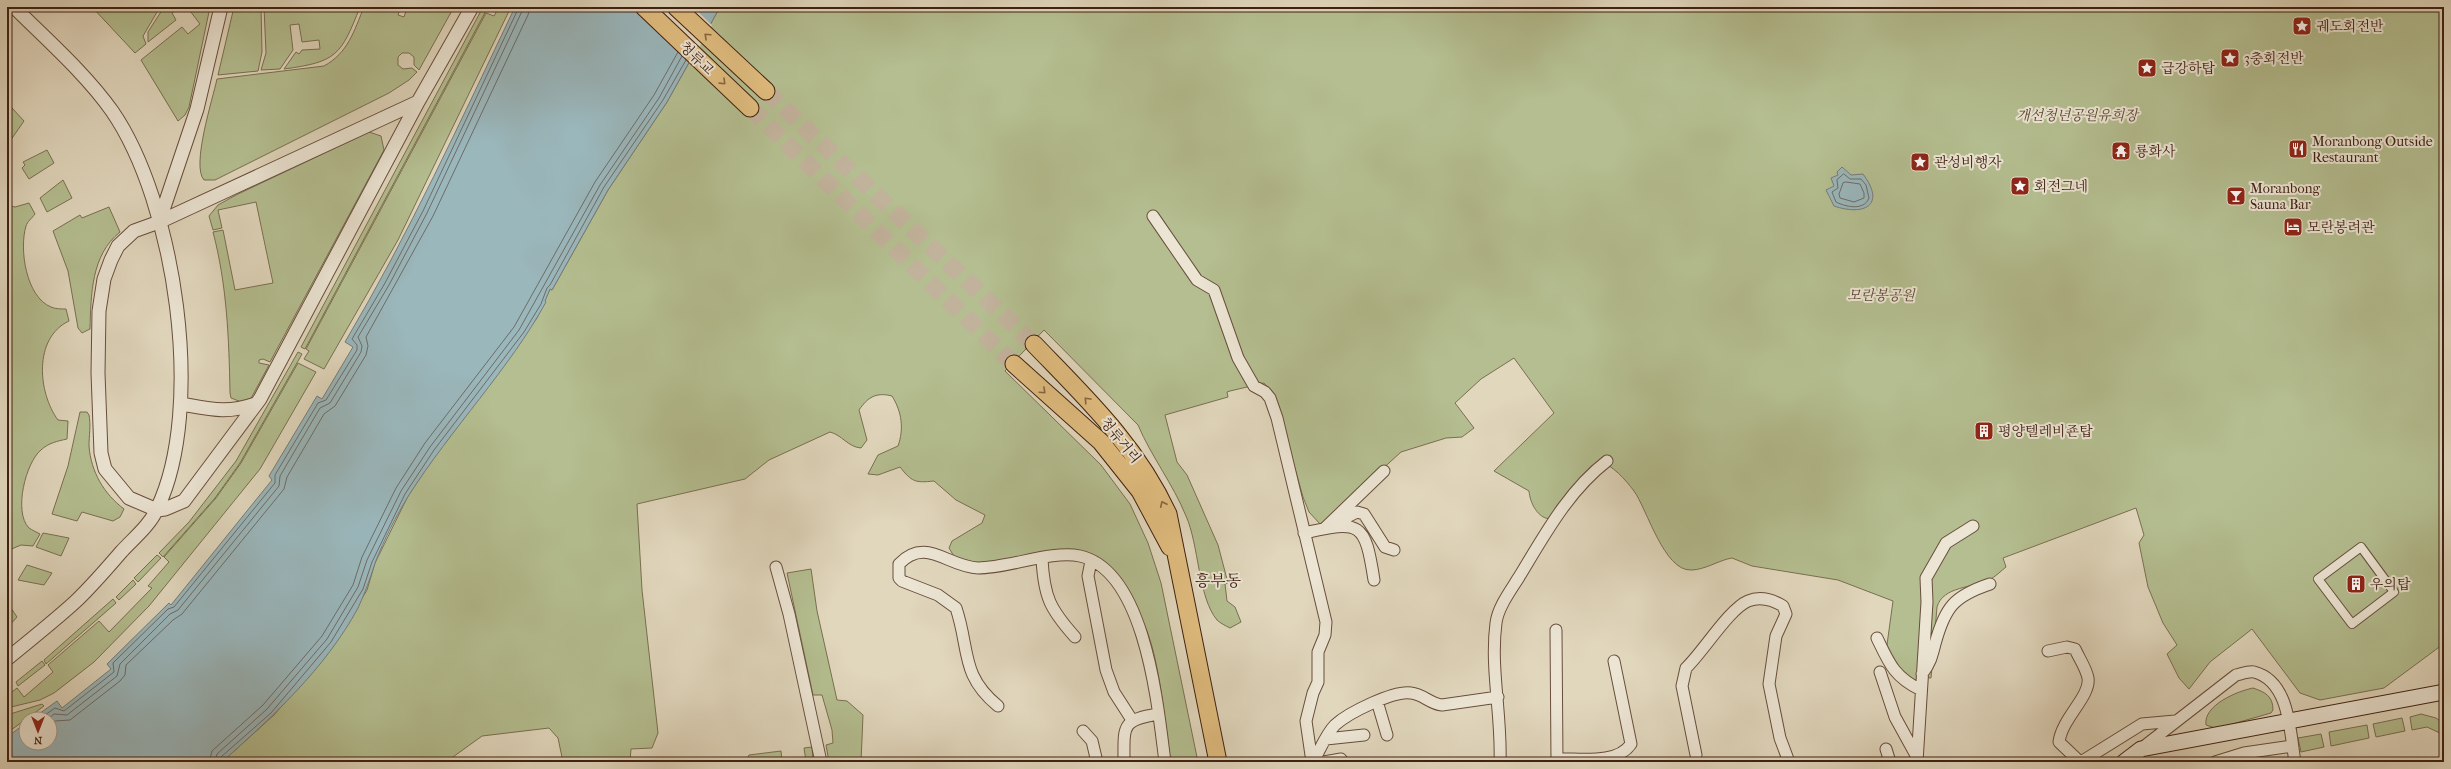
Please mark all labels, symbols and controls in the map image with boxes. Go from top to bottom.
place icon: 궤도회전반 [2291,15,2313,37]
place label: 궤도회전반 [2316,18,2384,35]
one-way arrow [704,33,712,41]
street label: 청류교 [676,38,717,79]
place icon: 3충회전반 [2219,47,2241,69]
place label: 3충회전반 [2244,50,2304,67]
place icon: 급강하탑 [2136,57,2158,79]
place label: 급강하탑 [2161,60,2216,77]
one-way arrow [718,78,726,85]
park label: 개선청년공원유희장 [2016,107,2140,124]
place label: Moranbong Outside Restaurant [2312,133,2433,166]
restaurant icon: Moranbong Outside Restaurant [2287,138,2309,160]
temple icon: 룡화사 [2110,140,2132,162]
place label: 룡화사 [2135,143,2176,160]
place icon: 관성비행자 [1909,151,1931,173]
place label: 관성비행자 [1934,154,2002,171]
place icon: 회전그네 [2009,175,2031,197]
place label: 회전그네 [2034,178,2088,195]
place label: Moranbong Sauna Bar [2250,180,2321,213]
bar icon: Moranbong Sauna Bar [2225,185,2247,207]
hotel icon: 모란봉려관 [2282,216,2304,238]
place label: 모란봉려관 [2307,219,2375,236]
park label: 모란봉공원 [1847,287,1916,304]
one-way arrow [1038,386,1046,393]
one-way arrow [1084,397,1092,405]
street label: 청류거리 [1097,414,1144,467]
building icon: 평양텔레비죤탑 [1973,420,1995,442]
place label: 평양텔레비죤탑 [1998,423,2093,440]
one-way arrow [1160,501,1168,508]
district label: 흥부동 [1195,571,1242,590]
building icon: 우의탑 [2345,573,2367,595]
place label: 우의탑 [2370,576,2411,593]
north arrow [18,711,58,751]
text: N [33,734,42,747]

